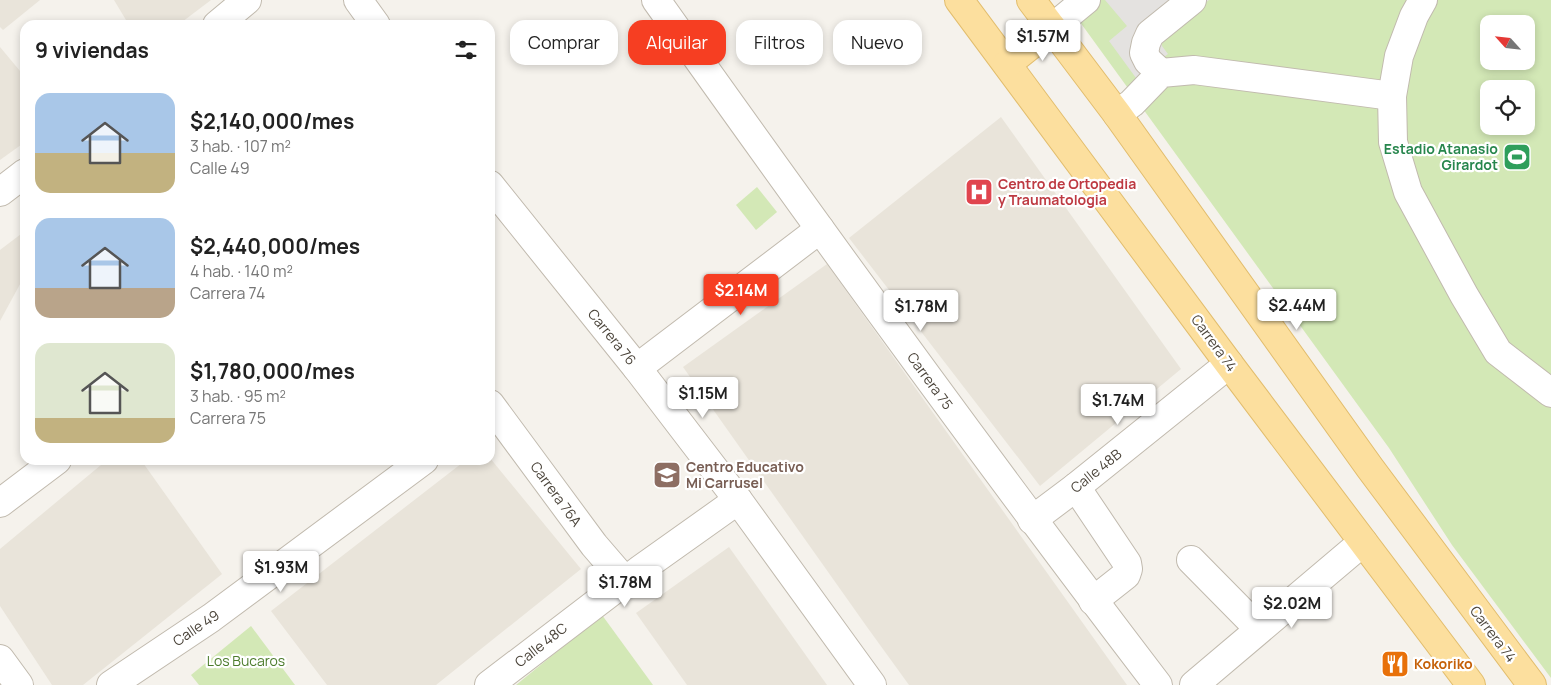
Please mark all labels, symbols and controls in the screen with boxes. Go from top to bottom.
north arrow [1480,15,1535,70]
map controls [1480,15,1535,135]
chip: Comprar [510,20,618,65]
chip: Alquilar [628,20,726,65]
chip: Filtros [736,20,823,65]
chip: Nuevo [833,20,922,65]
pin: $1.57M [1002,20,1084,62]
text: $1.57M [1017,25,1069,47]
text: 9 viviendas [35,36,149,64]
icon: filters [452,36,480,64]
button: locate [1480,80,1535,135]
text: $2,140,000/mes [190,107,354,135]
icon: home [75,113,135,173]
text: 3 hab. · 107 m² [190,135,291,157]
place label: Estadio Atanasio Girardot [1384,139,1498,174]
sports icon: Estadio Atanasio Girardot [1502,142,1532,172]
text: Calle 49 [190,157,250,179]
place label: Centro de Ortopedia y Traumatologia [998,174,1136,209]
hospital icon: Centro de Ortopedia y Traumatologia [964,177,994,207]
text: $2,440,000/mes [190,232,360,260]
icon: home [75,238,135,298]
text: 4 hab. · 140 m² [190,260,293,282]
pin: $2.14M [700,274,782,316]
text: $2.14M [715,279,767,301]
text: Carrera 74 [190,282,265,304]
pin: $2.44M [1256,288,1338,331]
pin: $1.78M [880,290,962,332]
text: $2.44M [1268,294,1326,316]
text: $1.78M [894,295,948,317]
street label: Carrera 76 [584,305,641,369]
street label: Carrera 74 [1187,310,1241,375]
street label: Carrera 75 [903,348,958,413]
text: $1,780,000/mes [190,357,355,385]
icon: home [75,363,135,423]
pin: $1.15M [662,376,744,419]
text: $1.15M [678,382,728,404]
pin: $1.74M [1077,384,1159,426]
text: 3 hab. · 95 m² [190,385,286,407]
text: $1.74M [1092,389,1144,411]
text: Carrera 75 [190,407,266,429]
street label: Calle 48B [1066,444,1125,497]
street label: Carrera 76A [526,457,586,530]
place label: Centro Educativo Mi Carrusel [686,457,804,492]
school or university icon: Centro Educativo Mi Carrusel [652,460,682,490]
pin: $1.93M [240,550,322,593]
text: $1.93M [254,556,308,578]
pin: $1.78M [584,566,666,608]
text: $1.78M [598,571,652,593]
pin: $2.02M [1251,586,1333,629]
text: $2.02M [1263,592,1321,614]
street label: Carrera 74 [1466,602,1521,666]
street label: Calle 49 [169,605,223,650]
street label: Calle 48C [511,618,571,671]
restaurant icon: Kokoriko [1380,649,1410,679]
park label: Los Bucaros [207,651,285,670]
place label: Kokoriko [1414,654,1473,673]

